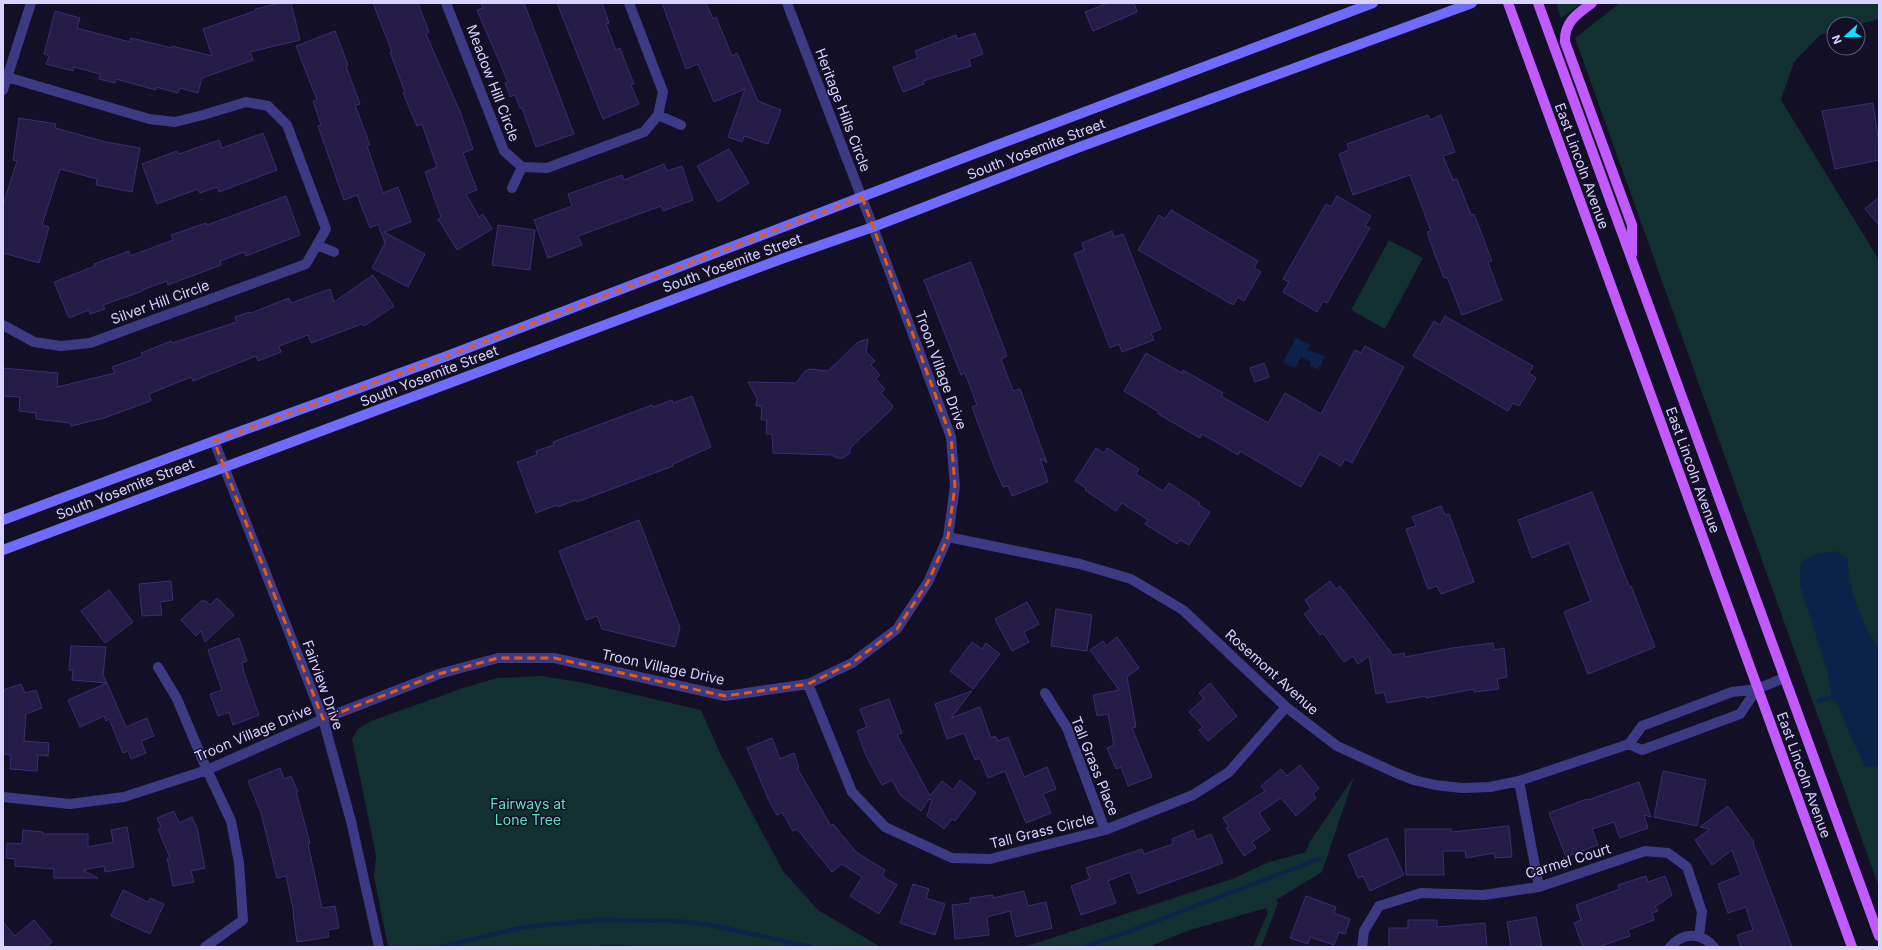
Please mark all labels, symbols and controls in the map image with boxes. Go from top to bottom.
north arrow [1826,16,1866,56]
street label: Meadow Hill Circle [463,22,524,144]
text: N [1829,33,1845,46]
street label: Heritage Hills Circle [812,46,875,174]
street label: East Lincoln Avenue [1552,100,1613,231]
street label: South Yosemite Street [964,114,1108,183]
street label: South Yosemite Street [660,229,804,296]
street label: Silver Hill Circle [108,276,211,327]
street label: Troon Village Drive [912,308,971,432]
street label: South Yosemite Street [357,341,501,410]
street label: East Lincoln Avenue [1663,404,1724,535]
street label: South Yosemite Street [53,454,197,523]
street label: Rosemont Avenue [1222,625,1322,718]
street label: Fairview Drive [299,638,348,732]
street label: Troon Village Drive [600,645,726,688]
street label: Troon Village Drive [192,700,314,765]
street label: East Lincoln Avenue [1774,709,1835,840]
street label: Tall Grass Place [1068,714,1123,818]
park label: Fairways at Lone Tree [490,795,566,828]
street label: Tall Grass Circle [988,809,1096,852]
street label: Carmel Court [1523,839,1613,882]

